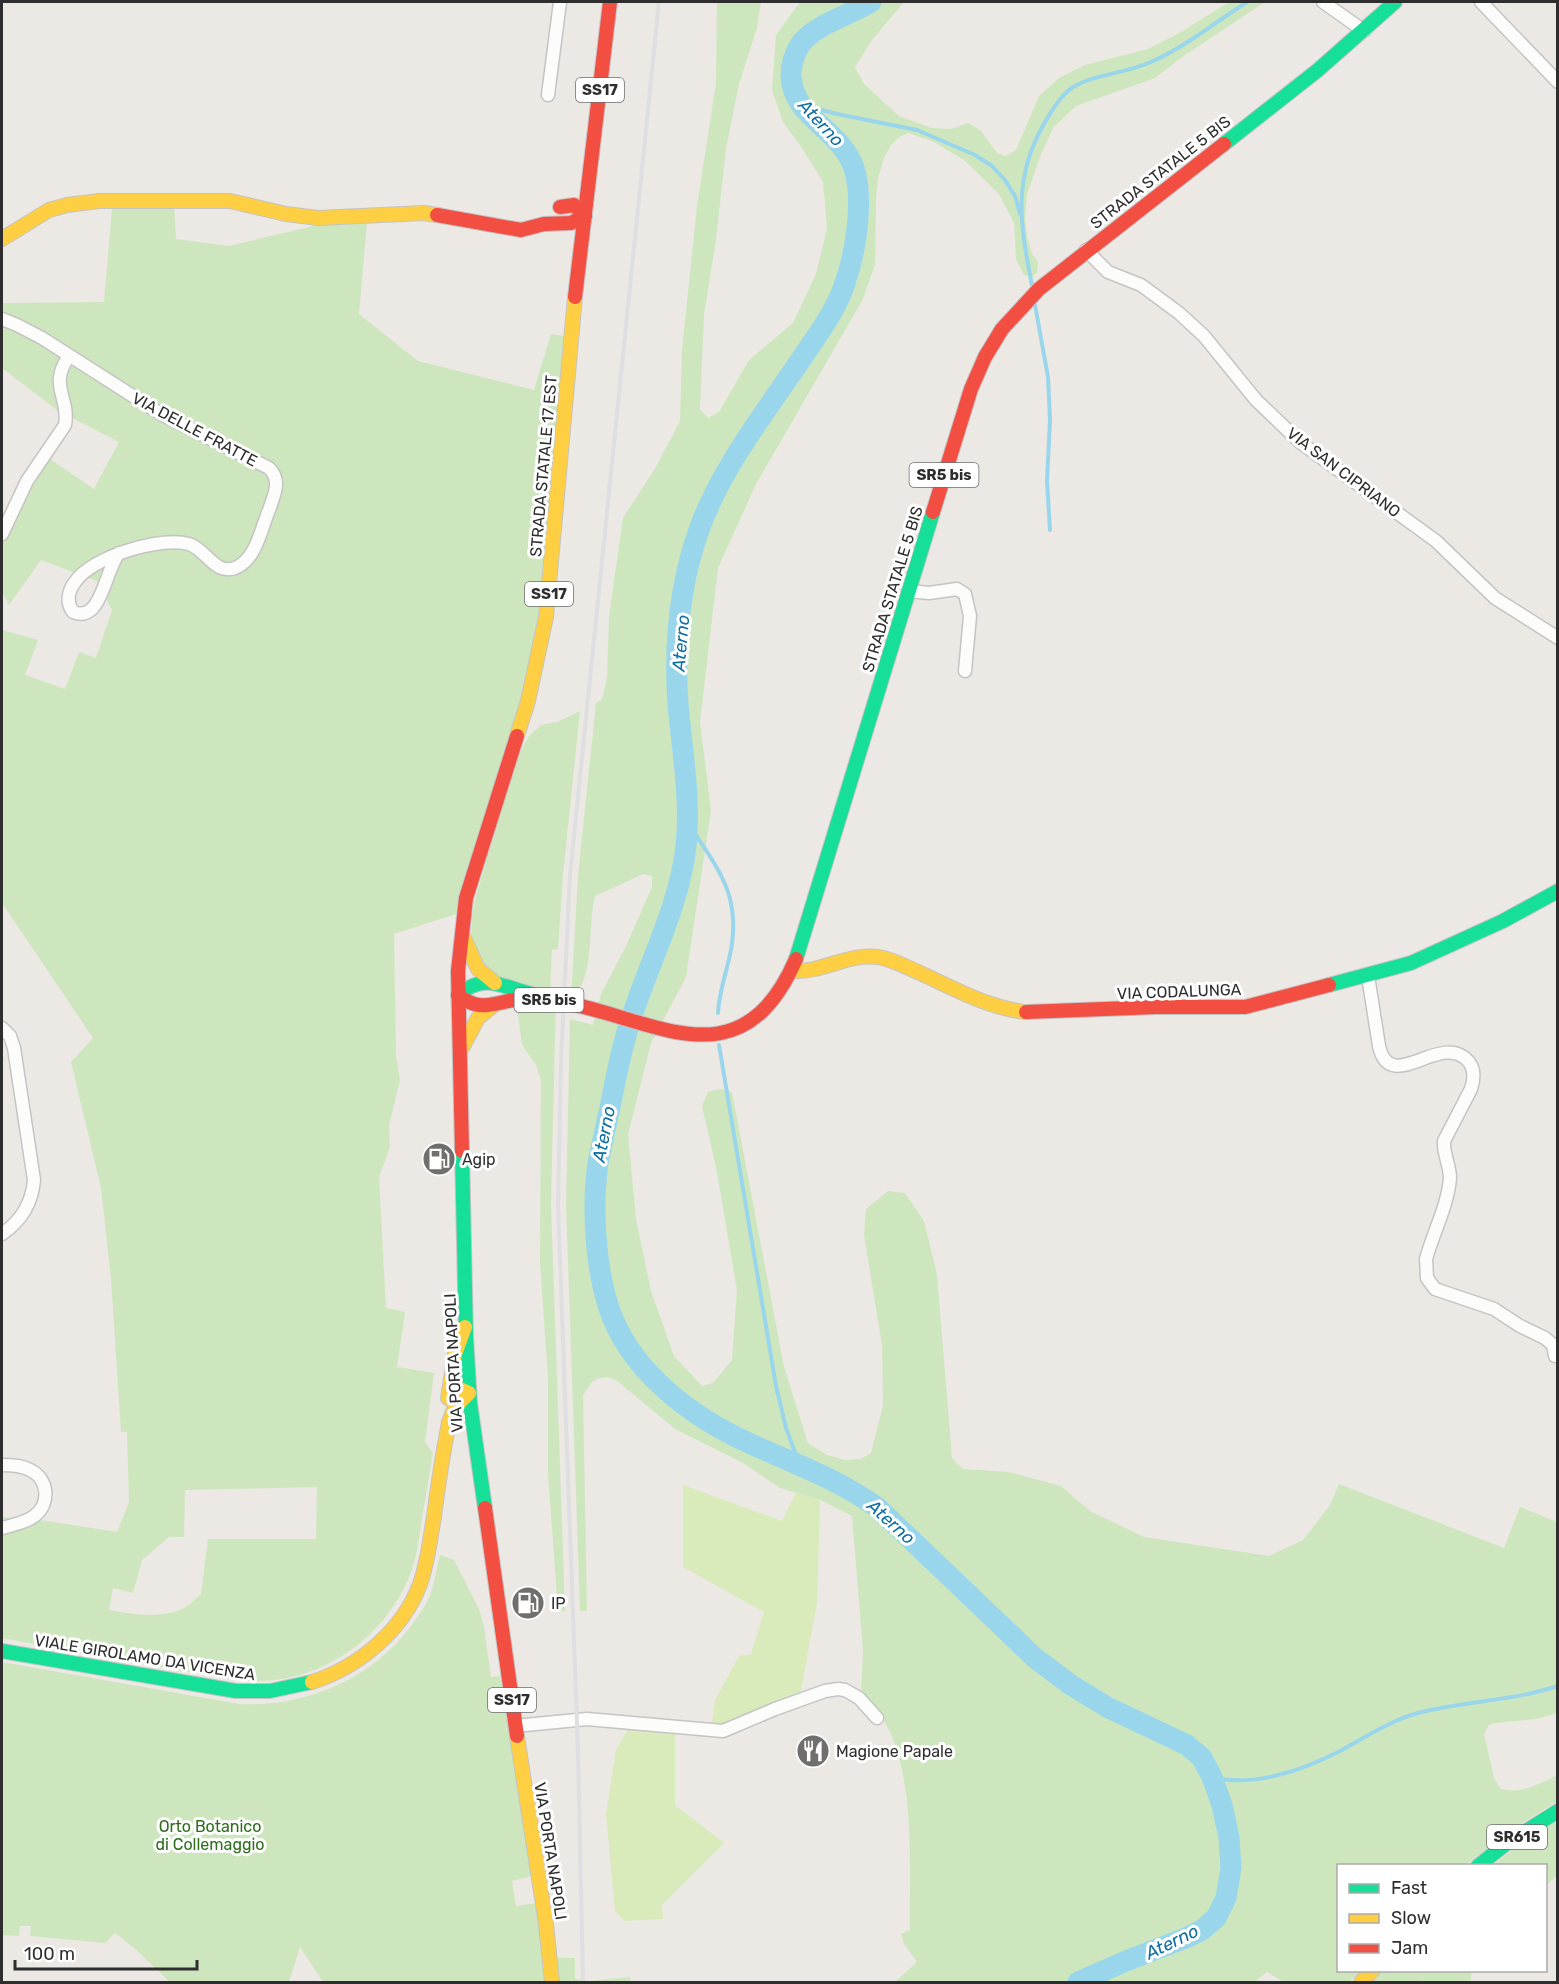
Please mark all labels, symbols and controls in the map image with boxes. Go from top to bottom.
road number: SS17 [576,78,624,102]
water label: Aterno [793,94,848,151]
street label: STRADA STATALE 5 BIS [1086,112,1234,233]
street label: STRADA STATALE 17 EST [526,375,561,558]
street label: VIA DELLE FRATTE [129,388,261,470]
street label: VIA SAN CIPRIANO [1283,423,1404,521]
road number: SR5 bis [910,463,978,487]
street label: STRADA STATALE 5 BIS [858,504,927,674]
road number: SS17 [525,582,573,606]
water label: Aterno [667,614,694,673]
street label: VIA CODALUNGA [1116,980,1242,1003]
road number: SR5 bis [514,988,584,1012]
water label: Aterno [588,1104,620,1165]
fuel station icon: Agip [421,1141,457,1177]
place label: Agip [462,1150,496,1169]
street label: VIA PORTA NAPOLI [440,1293,467,1433]
water label: Aterno [862,1494,919,1549]
fuel station icon: IP [510,1585,546,1621]
place label: IP [551,1594,566,1613]
street label: VIALE GIROLAMO DA VICENZA [33,1631,257,1684]
road number: SS17 [488,1688,536,1712]
restaurant icon: Magione Papale [795,1733,831,1769]
place label: Magione Papale [836,1742,953,1761]
street label: VIA PORTA NAPOLI [530,1781,571,1921]
park label: Orto Botanico di Collemaggio [155,1817,265,1854]
road number: SR615 [1487,1825,1547,1849]
legend [1337,1864,1547,1972]
text: Fast [1391,1877,1427,1899]
text: Slow [1391,1907,1431,1929]
water label: Aterno [1141,1920,1202,1965]
scale bar [15,1933,196,1971]
text: Jam [1391,1937,1428,1959]
text: 100 m [24,1943,75,1965]

